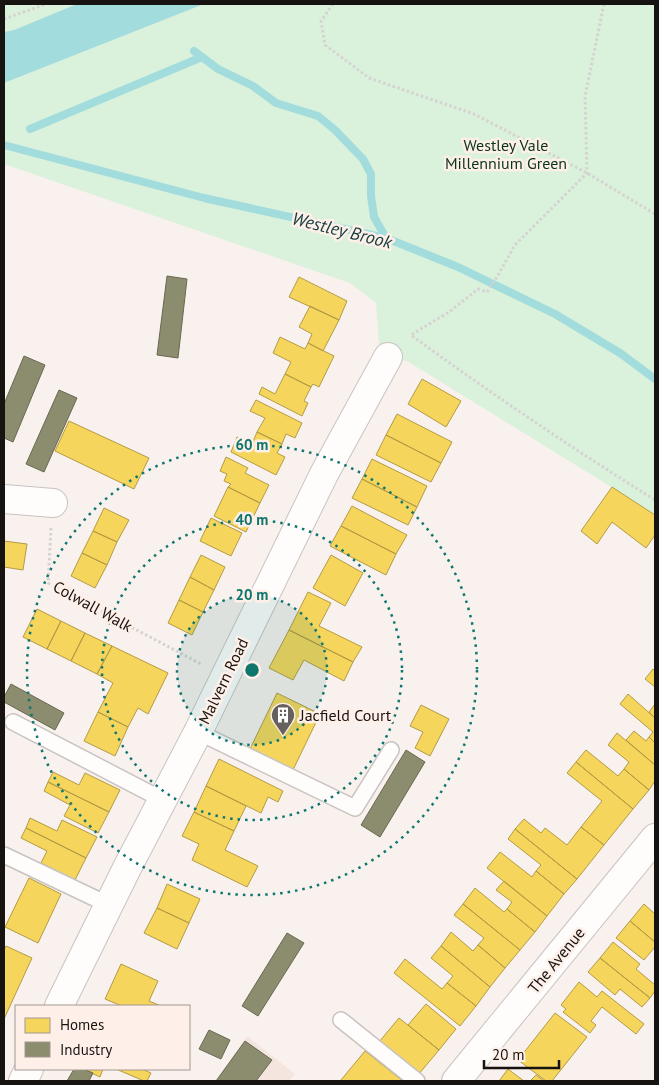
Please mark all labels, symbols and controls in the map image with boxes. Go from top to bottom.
park label: Westley Vale Millennium Green [445,135,567,173]
water label: Westley Brook [290,206,395,254]
text: 60 m [236,435,268,454]
text: 40 m [236,510,268,529]
street label: Colwall Walk [50,576,136,636]
text: 20 m [236,585,268,604]
street label: Malvern Road [194,635,252,727]
centre of rings [243,661,261,679]
building icon: Jacfield Court [270,702,296,736]
place label: Jacfield Court [299,705,392,725]
street label: The Avenue [523,923,589,997]
legend [15,1005,190,1070]
text: Homes [60,1015,104,1034]
scale bar [484,1038,559,1070]
text: Industry [60,1040,112,1059]
text: 20 m [492,1045,525,1064]

